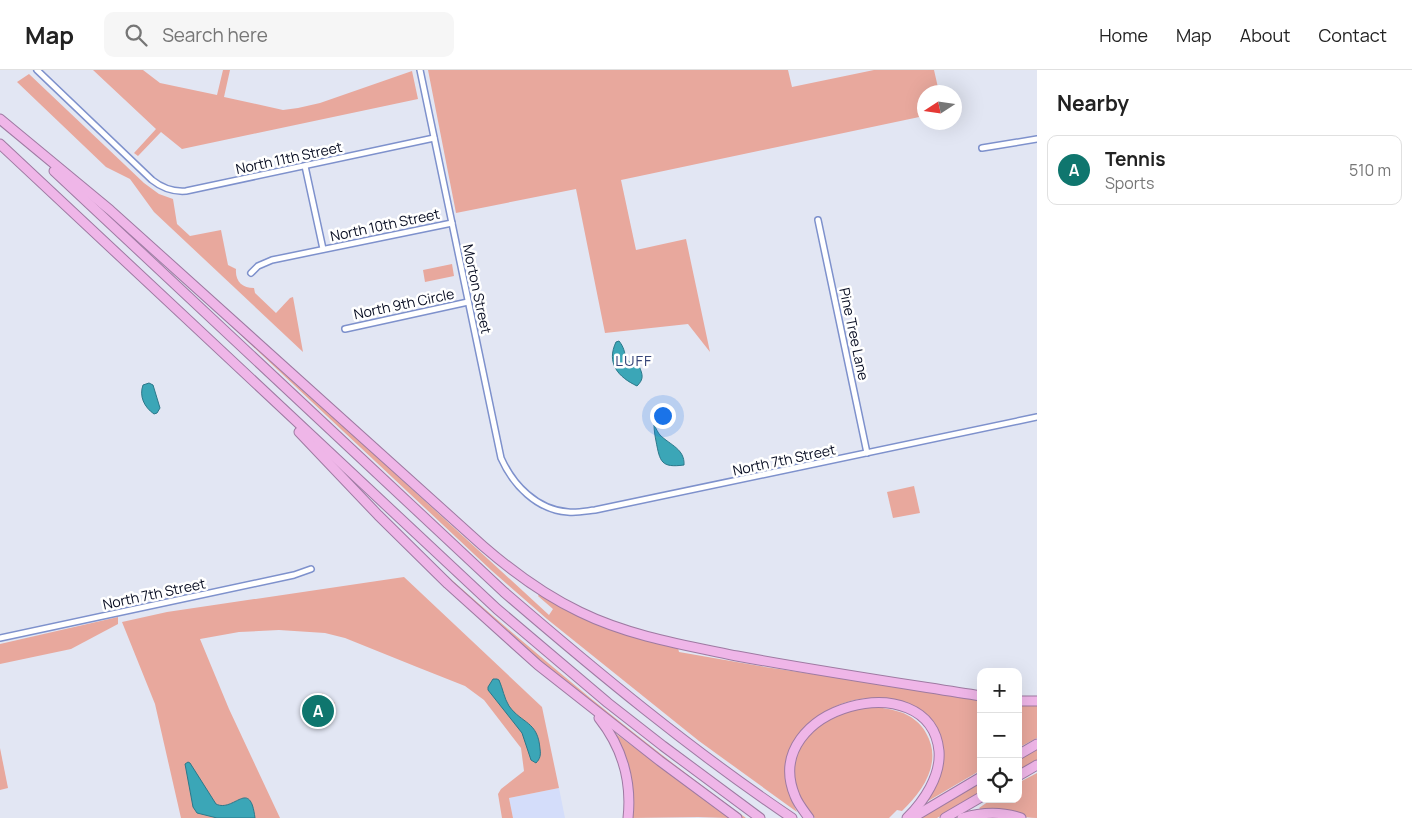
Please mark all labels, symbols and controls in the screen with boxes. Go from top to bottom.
search box [104,12,454,57]
text: Map [25,18,74,51]
icon: search [122,21,150,49]
text: Search here [162,22,268,48]
text: Home [1099,23,1148,47]
text: Map [1176,23,1212,47]
text: About [1240,23,1290,47]
text: Contact [1318,23,1387,47]
north arrow [917,85,962,130]
text: Nearby [1057,89,1129,117]
street label: North 11th Street [234,137,344,178]
text: Tennis [1105,146,1166,172]
text: A [1069,159,1079,181]
text: 510 m [1349,159,1391,181]
text: Sports [1105,172,1154,194]
street label: North 10th Street [328,204,442,245]
street label: Morton Street [459,242,496,336]
street label: North 9th Circle [352,284,456,323]
street label: Pine Tree Lane [835,286,874,382]
district label: LUFF [615,350,653,371]
your location [650,403,676,429]
street label: North 7th Street [731,439,837,480]
street label: North 7th Street [101,573,207,614]
map controls [977,668,1022,803]
button: + [977,668,1022,713]
pin: A [302,692,334,730]
button: − [977,713,1022,758]
button: locate [977,758,1022,803]

